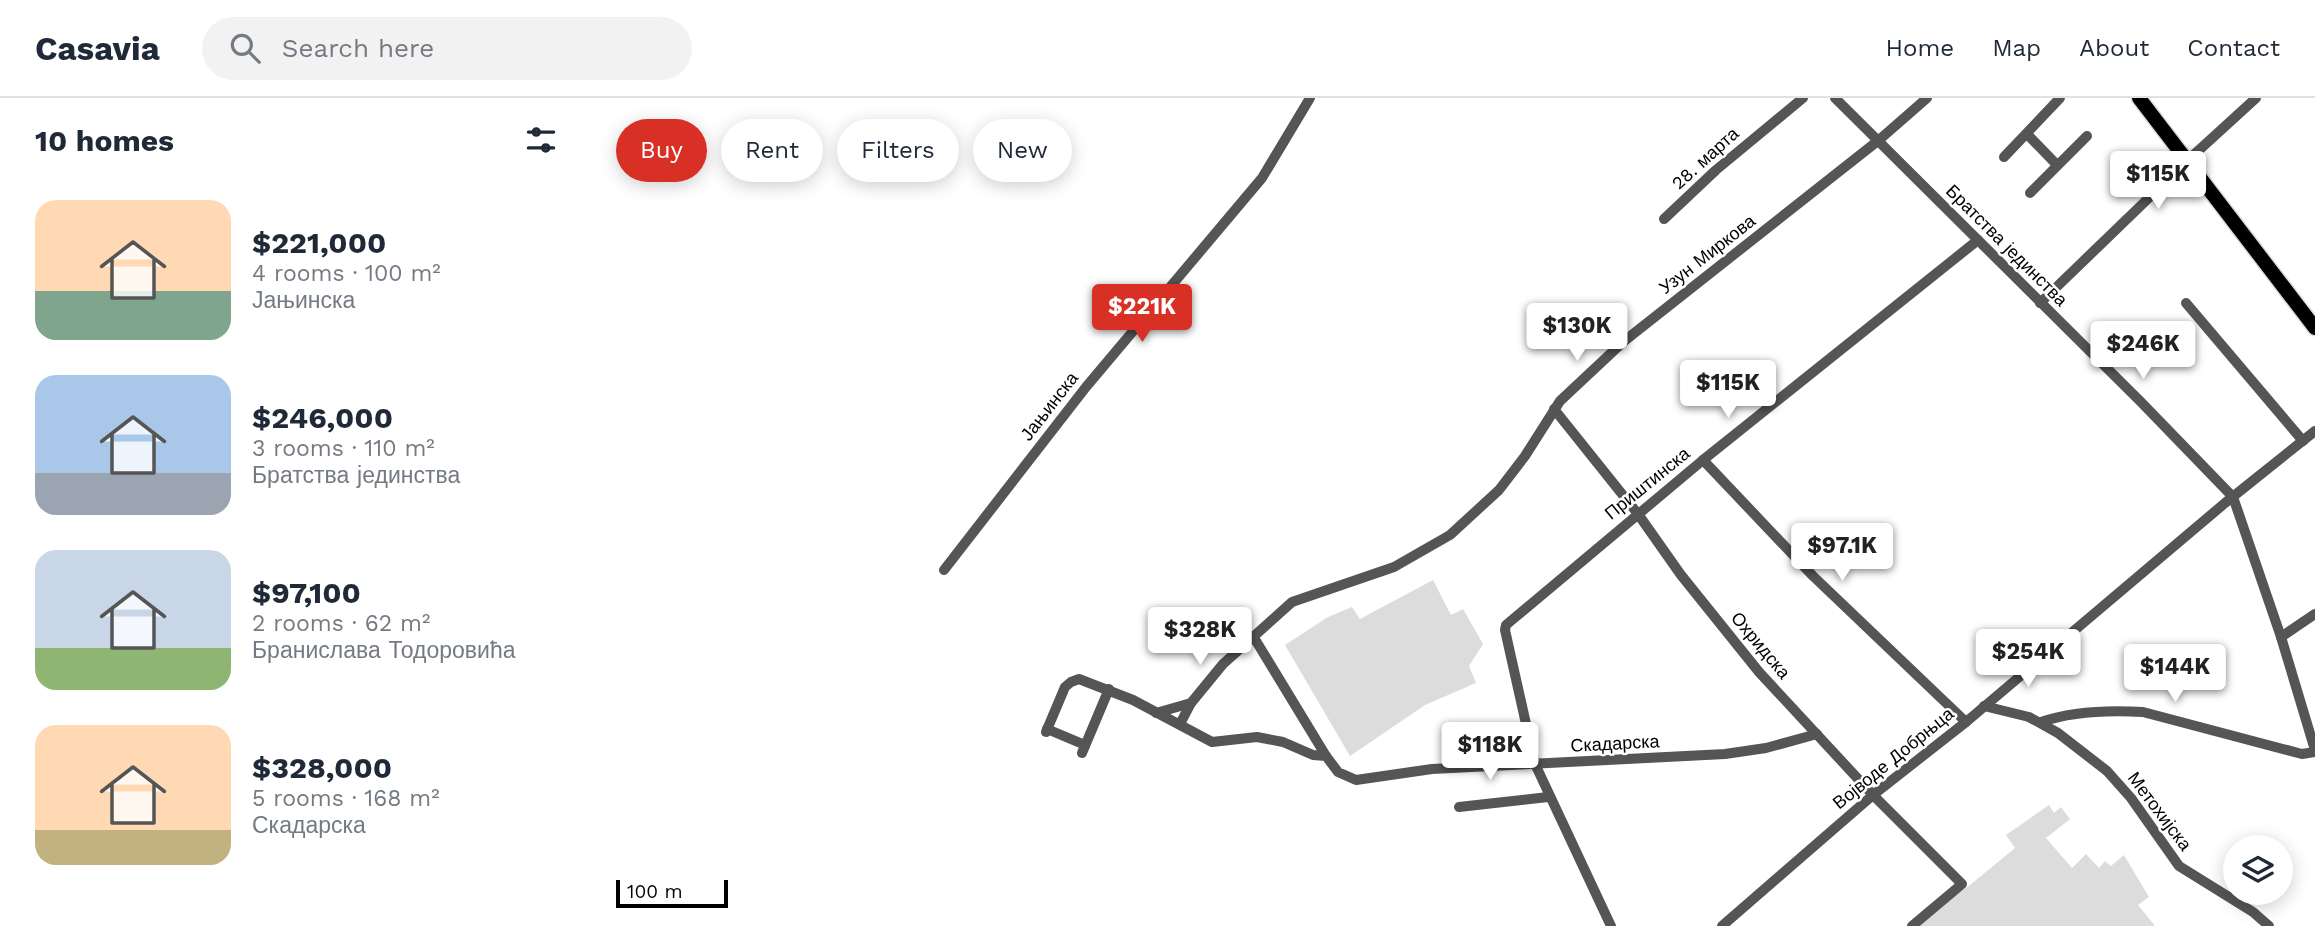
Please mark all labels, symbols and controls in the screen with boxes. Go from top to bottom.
search box [202,17,692,80]
text: Casavia [35,29,160,68]
icon: search [226,29,264,67]
text: Search here [282,33,434,63]
text: Home [1886,34,1954,62]
text: Map [1992,34,2041,62]
text: About [2079,34,2149,62]
text: Contact [2187,34,2280,62]
chip: Buy [616,119,707,182]
chip: Rent [721,119,823,182]
chip: Filters [837,119,959,182]
chip: New [973,119,1072,182]
icon: filters [522,121,560,159]
street label: 28. марта [1667,122,1743,193]
text: 10 homes [35,123,174,158]
pin: $115K [2109,152,2207,211]
text: $115K [2126,160,2190,187]
street label: Братства јединства [1942,180,2073,311]
street label: Узун Миркова [1655,209,1760,298]
text: $221,000 [252,225,386,260]
icon: home [91,228,175,312]
text: 4 rooms · 100 m² [252,260,441,287]
pin: $221K [1093,285,1191,344]
text: Јањинска [252,287,355,314]
text: $221K [1108,293,1176,320]
pin: $130K [1528,303,1626,363]
text: $130K [1542,312,1612,339]
pin: $246K [2094,322,2192,381]
text: $246K [2106,330,2180,357]
pin: $115K [1679,360,1777,420]
street label: Јањинска [1016,367,1083,444]
text: $115K [1696,369,1760,396]
text: $246,000 [252,400,393,435]
icon: home [91,403,175,487]
text: 3 rooms · 110 m² [252,435,435,462]
street label: Приштинска [1600,442,1694,524]
text: Братства јединства [252,462,460,489]
pin: $97.1K [1785,524,1899,583]
text: $97.1K [1807,532,1877,559]
text: $97,100 [252,575,361,610]
icon: home [91,578,175,662]
street label: Охридска [1727,607,1796,683]
pin: $328K [1151,608,1249,667]
text: 2 rooms · 62 m² [252,610,430,637]
text: $328K [1164,616,1236,643]
pin: $254K [1979,630,2077,689]
text: Бранислава Тодоровића [252,637,516,664]
text: $254K [1992,638,2064,665]
pin: $144K [2126,644,2224,704]
text: $144K [2140,653,2210,680]
street label: Војводе Добрњца [1828,702,1958,813]
pin: $118K [1441,722,1539,782]
street label: Скадарска [1570,730,1661,756]
text: $118K [1458,731,1522,758]
text: $328,000 [252,750,392,785]
icon: home [91,753,175,837]
street label: Метохијска [2124,768,2197,855]
text: 5 rooms · 168 m² [252,785,440,812]
text: Скадарска [252,812,366,839]
map controls [2223,835,2293,905]
button: layers [2223,835,2293,905]
scale bar [616,877,728,909]
text: 100 m [627,880,683,903]

